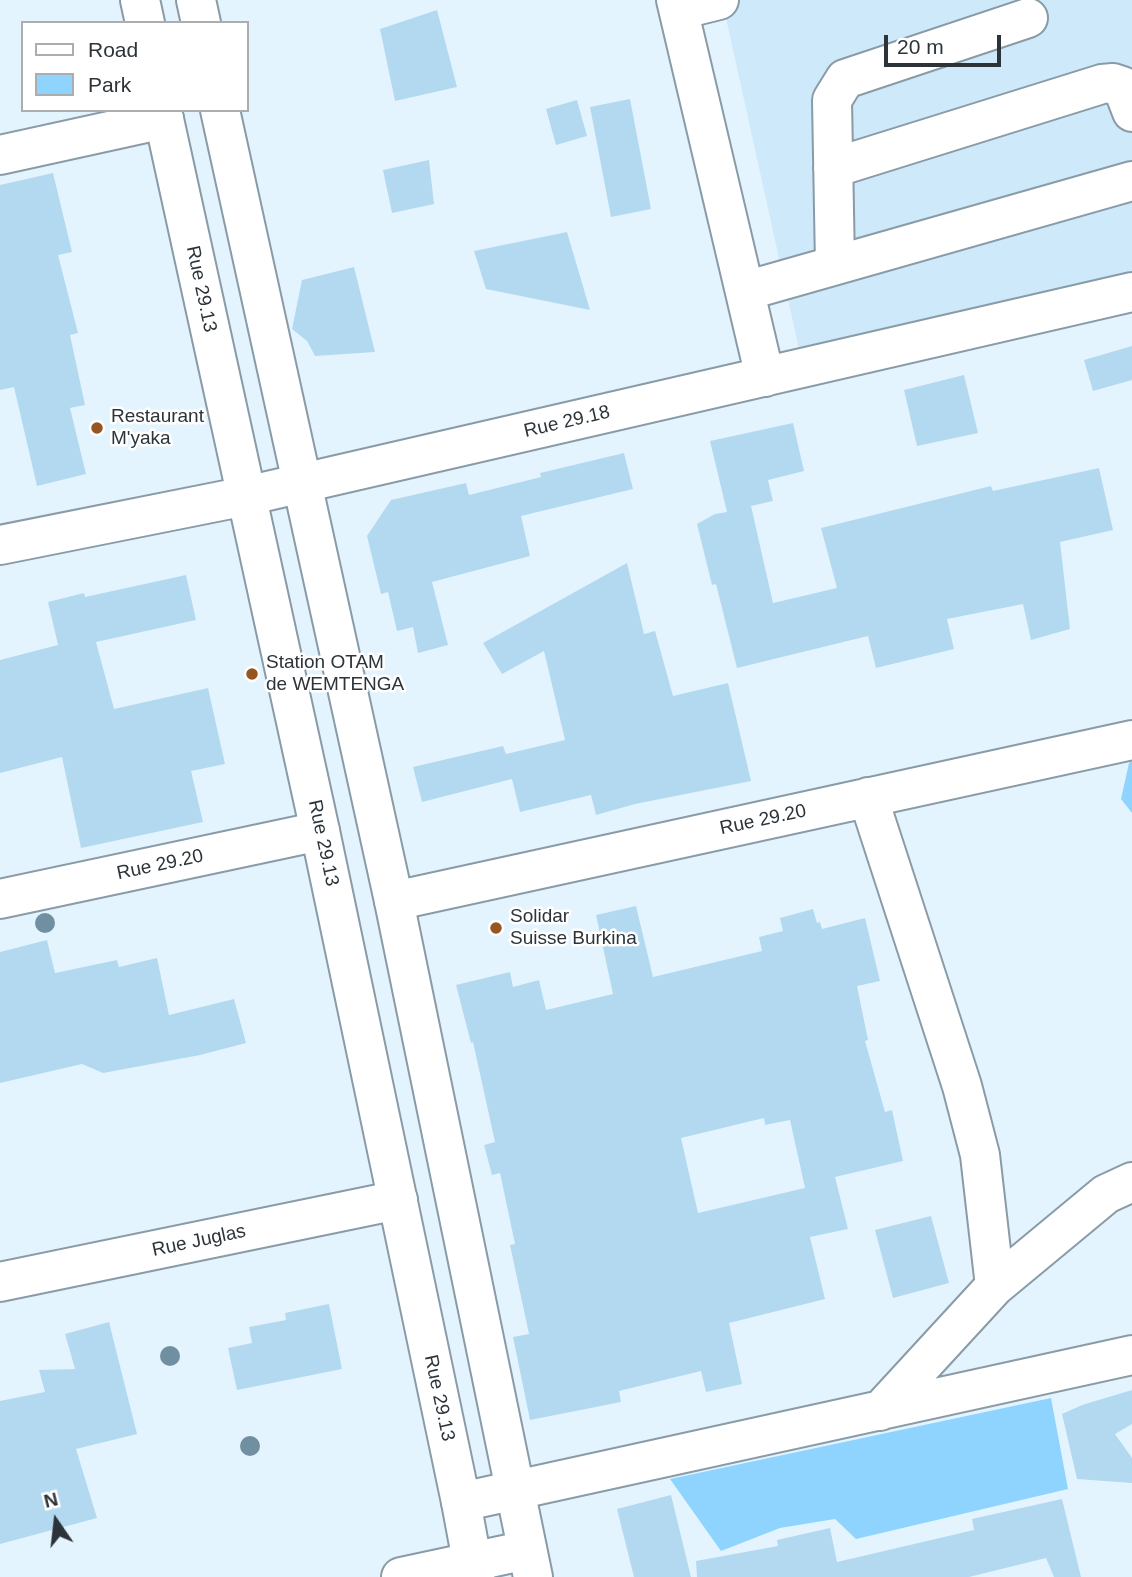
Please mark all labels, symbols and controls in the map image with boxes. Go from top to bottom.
legend [21,21,248,112]
scale bar [887,21,1004,65]
text: 20 m [897,35,944,58]
text: Road [88,38,138,61]
text: Park [88,73,131,96]
street label: Rue 29.13 [181,244,221,334]
street label: Rue 29.18 [522,401,612,443]
place label: Restaurant M'yaka [111,406,204,450]
marker: Restaurant M'yaka [89,420,105,436]
place label: Station OTAM de WEMTENGA [266,652,404,696]
marker: Station OTAM de WEMTENGA [244,666,260,682]
street label: Rue 29.13 [303,798,343,888]
street label: Rue 29.20 [718,800,808,840]
street label: Rue 29.20 [115,845,205,885]
place label: Solidar Suisse Burkina [510,906,637,950]
marker: Solidar Suisse Burkina [488,920,504,936]
street label: Rue Juglas [150,1220,248,1262]
street label: Rue 29.13 [419,1353,459,1443]
north arrow [21,1486,91,1556]
text: N [42,1488,60,1512]

